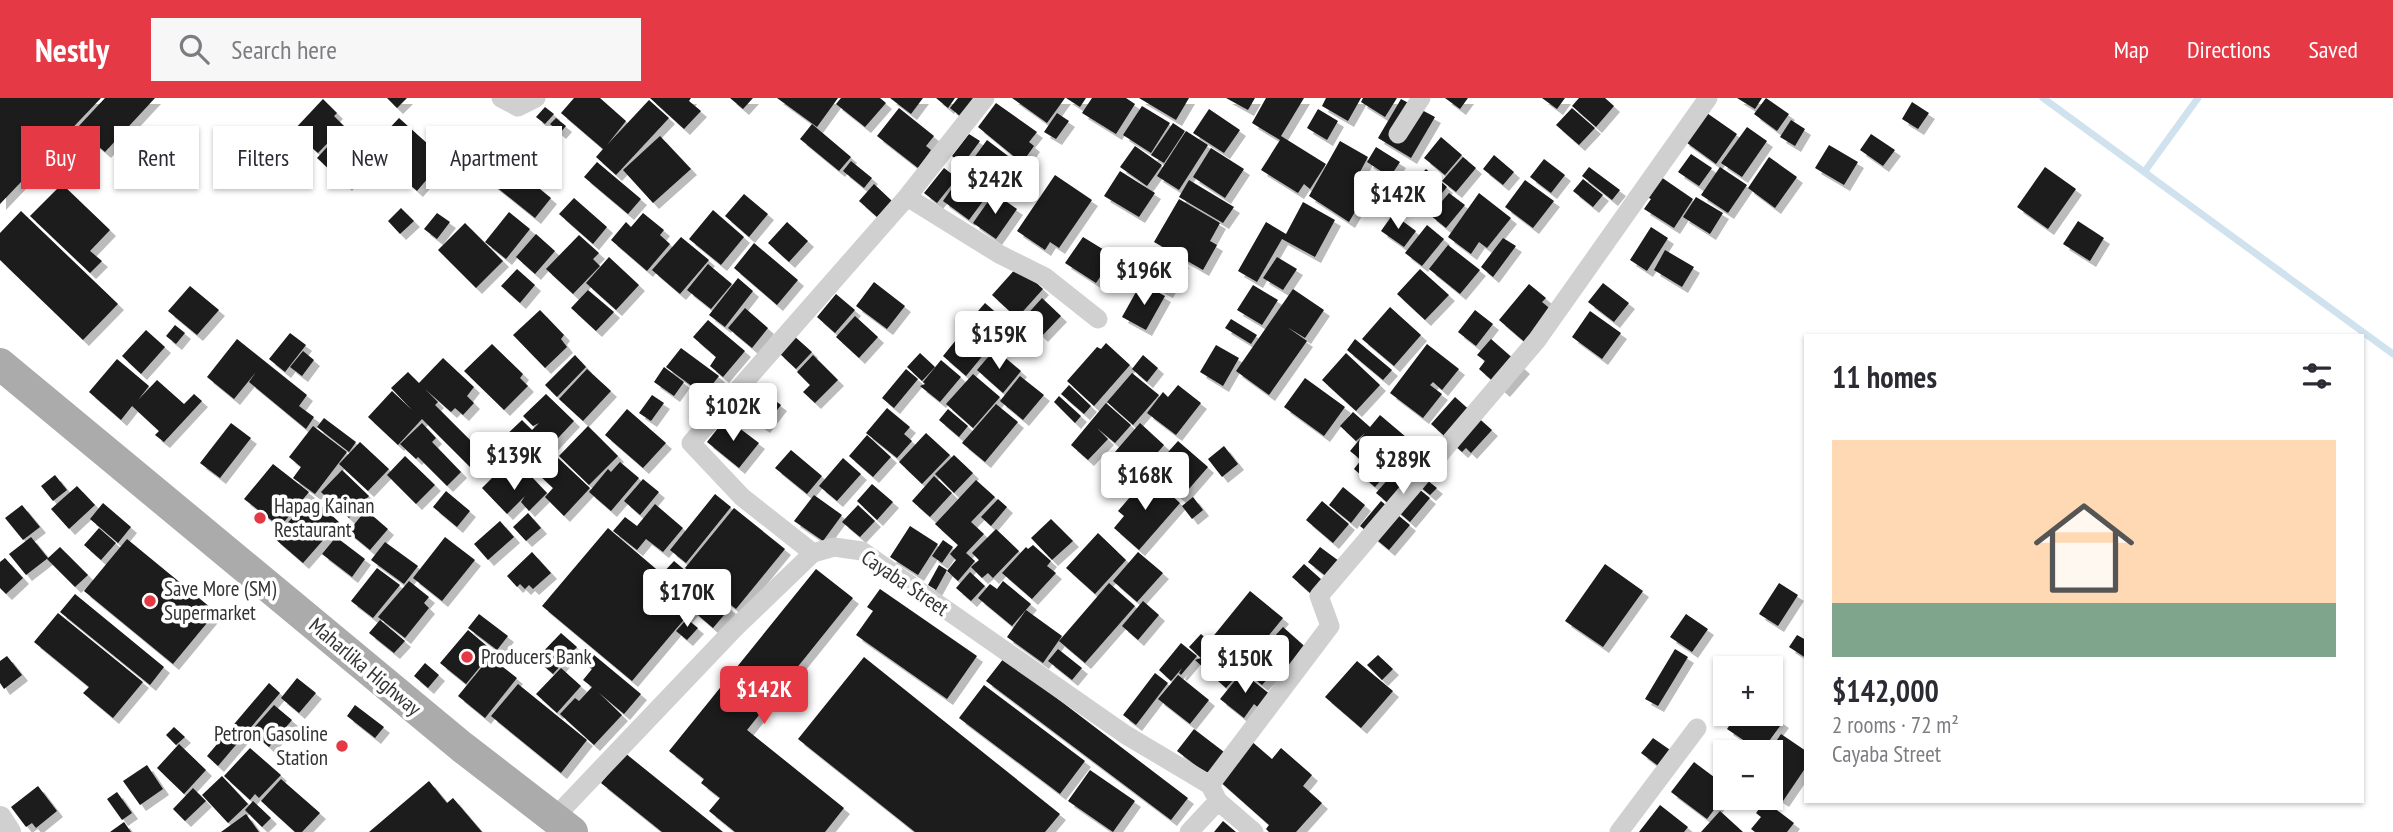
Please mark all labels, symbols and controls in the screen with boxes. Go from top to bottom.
search box [151,18,641,81]
text: Nestly [35,28,109,71]
icon: search [175,30,213,68]
text: Search here [231,33,337,66]
text: Map [2114,34,2149,65]
text: Directions [2187,34,2271,65]
text: Saved [2309,34,2358,65]
chip: Buy [21,126,100,189]
chip: Rent [114,126,199,189]
chip: Filters [213,126,313,189]
chip: New [327,126,412,189]
chip: Apartment [426,126,562,189]
pin: $242K [946,156,1044,216]
text: $242K [967,164,1023,193]
pin: $142K [1349,172,1447,231]
text: $142K [1370,179,1426,208]
pin: $196K [1095,248,1193,307]
text: $196K [1116,255,1172,284]
pin: $159K [950,312,1048,371]
text: $159K [971,319,1027,348]
text: 11 homes [1832,357,1937,396]
icon: filters [2298,357,2336,395]
pin: $102K [684,384,782,443]
text: $102K [705,391,761,420]
pin: $139K [465,432,563,492]
pin: $289K [1354,436,1452,496]
text: $139K [486,440,542,469]
text: $289K [1375,444,1431,473]
pin: $168K [1096,452,1194,512]
text: $168K [1117,460,1173,489]
icon: home [2021,485,2147,611]
place label: Hapag Kainan Restaurant [274,492,374,543]
marker: Hapag Kainan Restaurant [252,510,268,526]
street label: Cayaba Street [856,544,954,622]
pin: $170K [638,570,736,629]
place label: Save More (SM) Supermarket [164,575,276,626]
text: $170K [659,577,715,606]
marker: Save More (SM) Supermarket [142,593,158,609]
street label: Maharlika Highway [304,612,427,722]
pin: $150K [1196,636,1294,695]
place label: Producers Bank [481,643,592,670]
text: $150K [1217,643,1273,672]
marker: Producers Bank [459,649,475,665]
map controls [1713,656,1783,810]
button: + [1713,656,1783,726]
pin: $142K [715,666,813,726]
text: $142,000 [1832,671,1939,710]
text: $142K [736,674,792,703]
text: 2 rooms · 72 m² [1832,710,1959,739]
place label: Petron Gasoline Station [214,720,328,771]
marker: Petron Gasoline Station [334,738,350,754]
text: Cayaba Street [1832,739,1941,768]
button: − [1713,740,1783,810]

